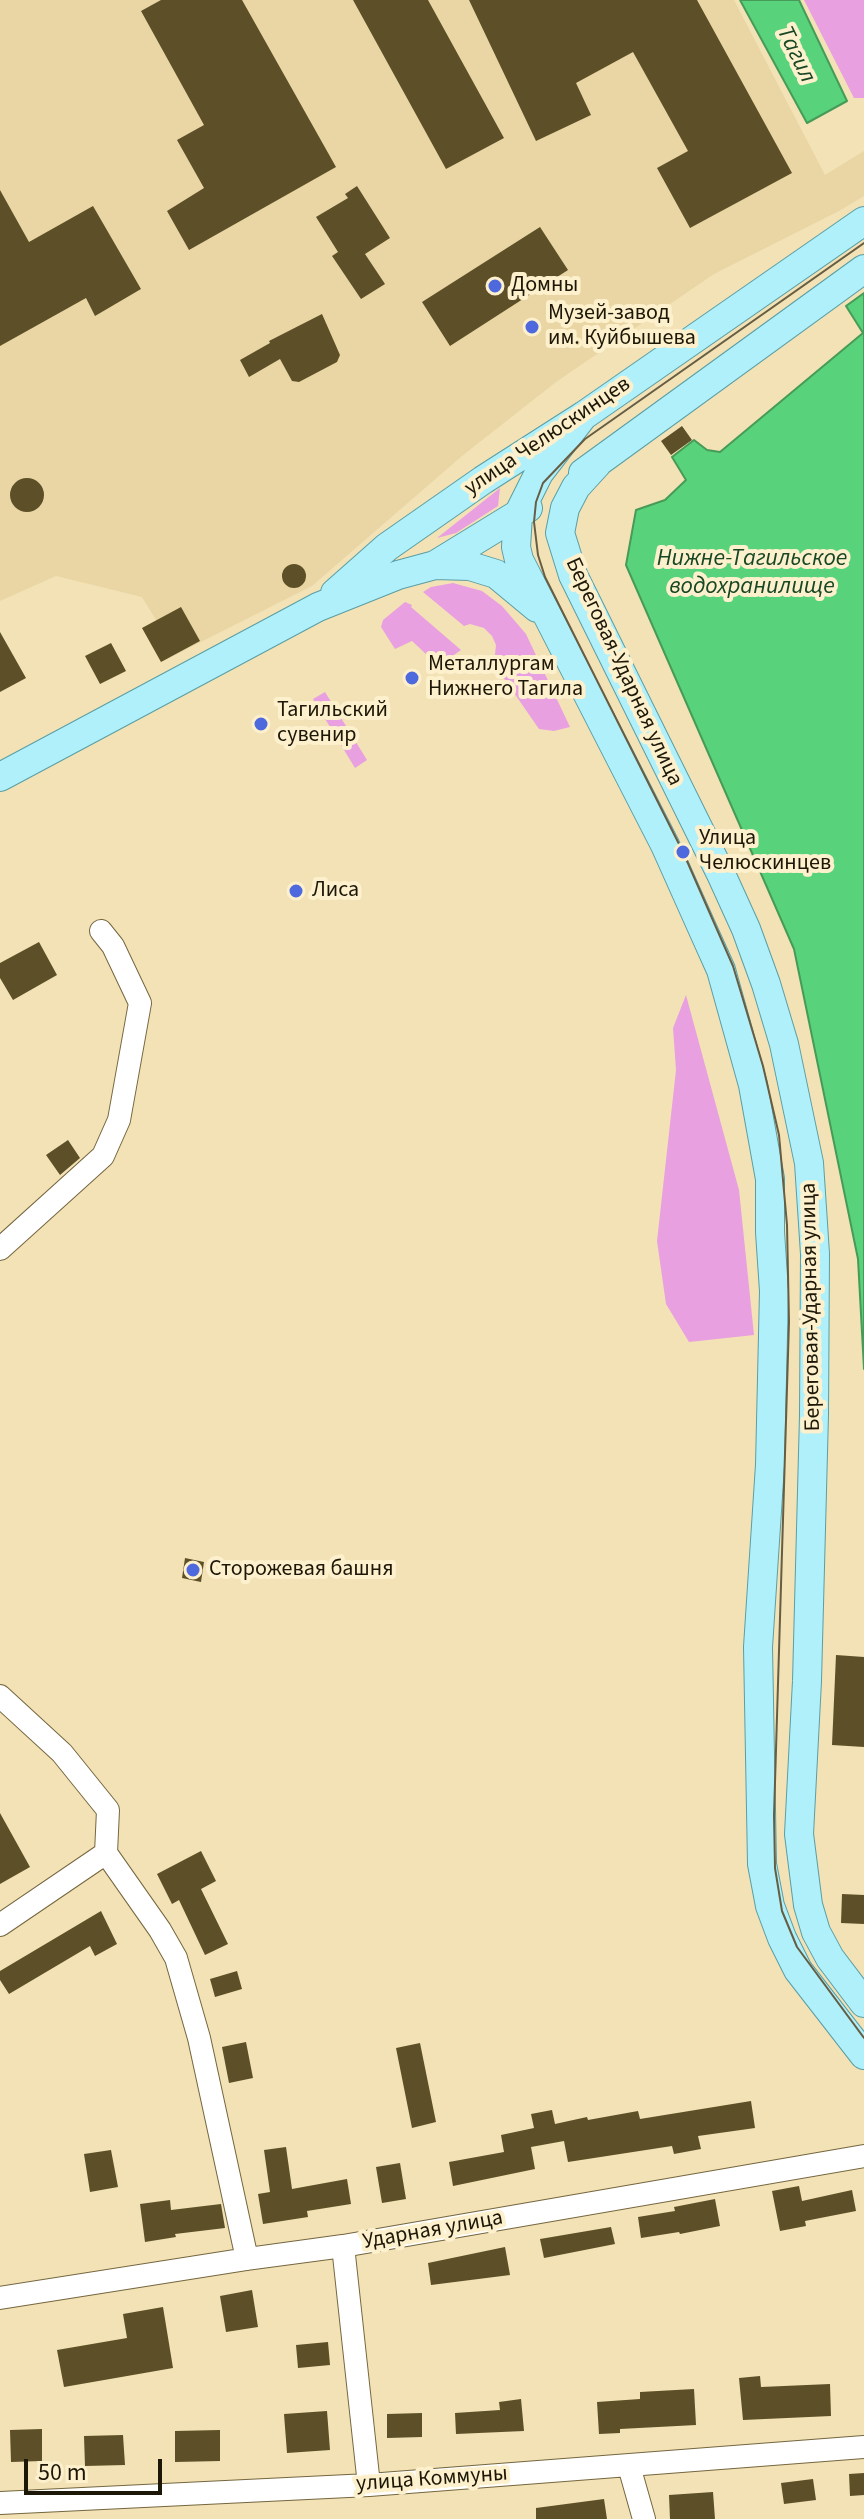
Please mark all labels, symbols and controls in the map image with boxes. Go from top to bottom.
water label: Тагил [769,22,821,88]
place label: Домны [511,273,578,299]
marker: Домны [486,277,504,295]
place label: Музей-завод им. Куйбышева [548,301,696,352]
marker: Музей-завод им. Куйбышева [523,318,541,336]
street label: улица Челюскинцев [460,372,636,502]
water label: Нижне-Тагильское водохранилище [657,546,847,602]
street label: Береговая-Ударная улица [559,554,687,790]
place label: Металлургам Нижнего Тагила [428,652,583,704]
marker: Металлургам Нижнего Тагила [403,669,421,687]
place label: Тагильский сувенир [277,698,388,750]
marker: Тагильский сувенир [252,715,270,733]
place label: Улица Челюскинцев [699,826,831,878]
marker: Улица Челюскинцев [674,843,692,861]
place label: Лиса [312,878,359,904]
marker: Лиса [287,882,305,900]
street label: Береговая-Ударная улица [797,1182,827,1432]
place label: Сторожевая башня [209,1557,394,1583]
marker: Сторожевая башня [184,1561,202,1579]
street label: Ударная улица [361,2206,505,2256]
scale bar [28,2443,166,2493]
text: 50 m [38,2455,87,2490]
street label: улица Коммуны [355,2462,509,2498]

